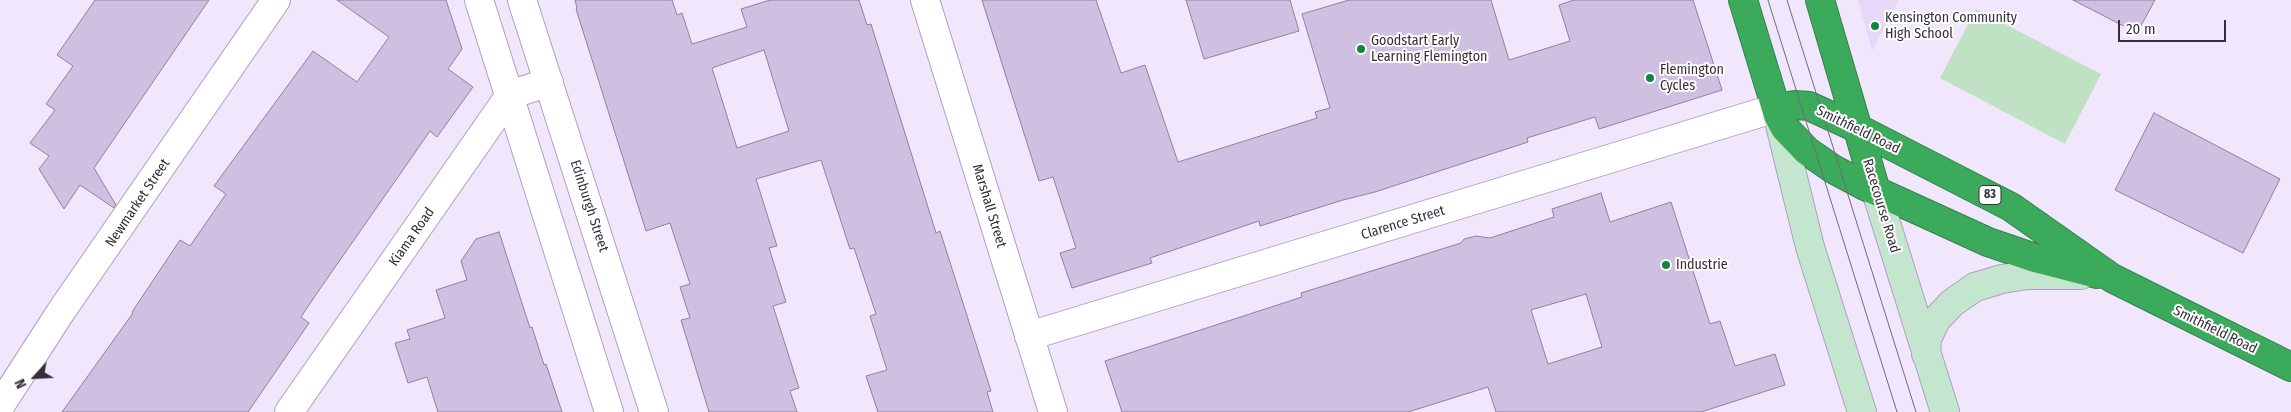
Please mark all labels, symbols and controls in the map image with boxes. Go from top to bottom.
place label: Kensington Community High School [1885,10,2017,42]
scale bar [2121,10,2228,42]
marker: Kensington Community High School [1869,20,1881,32]
text: 20 m [2126,20,2156,38]
place label: Goodstart Early Learning Flemington [1371,33,1487,65]
marker: Goodstart Early Learning Flemington [1355,43,1367,55]
place label: Flemington Cycles [1660,62,1724,94]
marker: Flemington Cycles [1644,72,1656,84]
street label: Smithfield Road [1813,103,1903,157]
street label: Newmarket Street [102,156,174,250]
street label: Racecourse Road [1859,157,1903,255]
street label: Edinburgh Street [566,158,612,254]
street label: Marshall Street [968,162,1010,250]
road number: 83 [1979,186,2001,204]
street label: Clarence Street [1359,202,1447,244]
street label: Kiama Road [386,204,438,270]
place label: Industrie [1676,257,1728,273]
marker: Industrie [1660,259,1672,271]
street label: Smithfield Road [2170,303,2260,357]
north arrow [10,352,60,402]
text: N [11,376,30,391]

